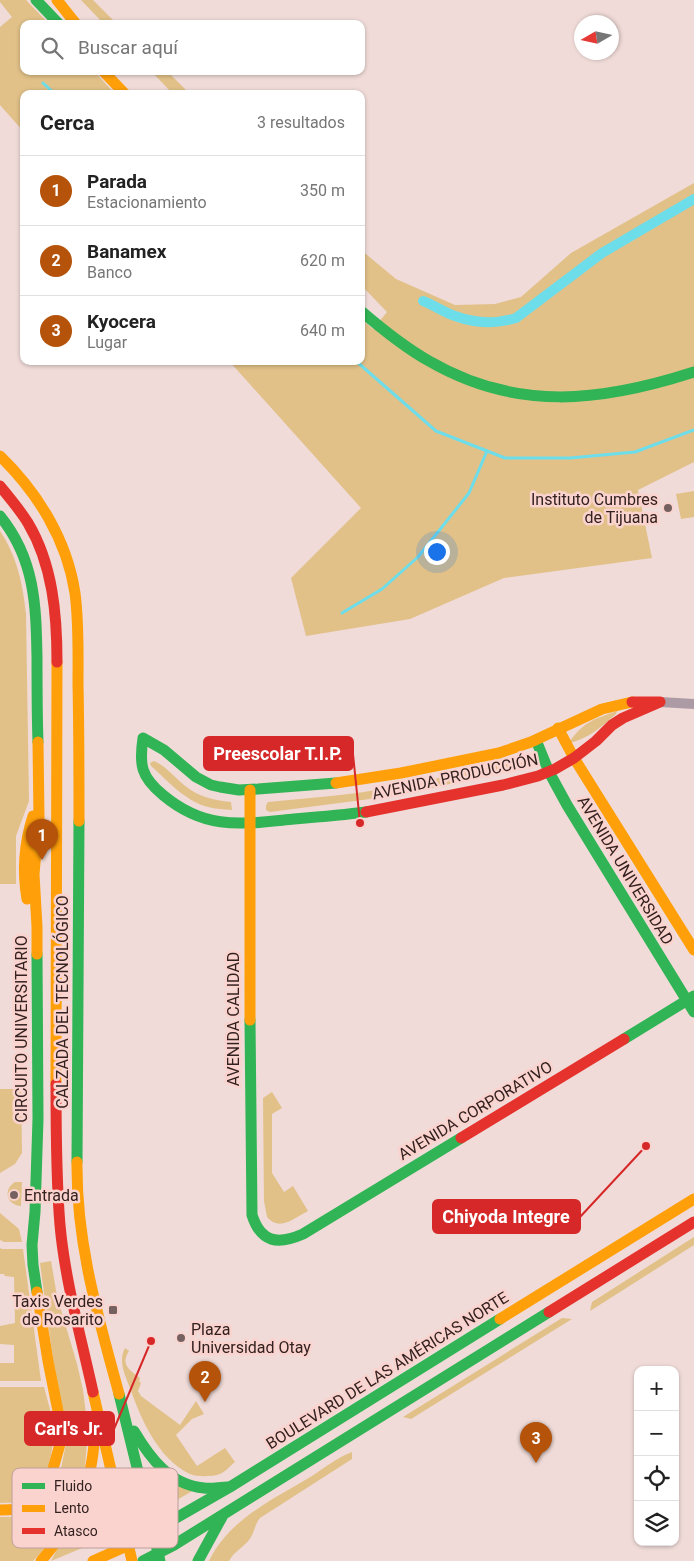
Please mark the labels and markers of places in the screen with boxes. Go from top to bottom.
place label: Instituto Cumbres de Tijuana [531,490,658,527]
marker: Instituto Cumbres de Tijuana [662,502,674,514]
callout: Preescolar T.I.P. [204,737,353,770]
pin: 1 [26,819,58,860]
place label: Entrada [24,1186,79,1205]
marker: Entrada [8,1189,20,1201]
callout: Chiyoda Integre [433,1200,580,1233]
place label: Taxis Verdes de Rosarito [12,1292,103,1329]
marker: Taxis Verdes de Rosarito [107,1304,119,1316]
place label: Plaza Universidad Otay [191,1320,311,1357]
marker: Plaza Universidad Otay [175,1332,187,1344]
pin: 2 [189,1361,221,1402]
callout: Carl's Jr. [25,1412,114,1445]
pin: 3 [520,1422,552,1463]

